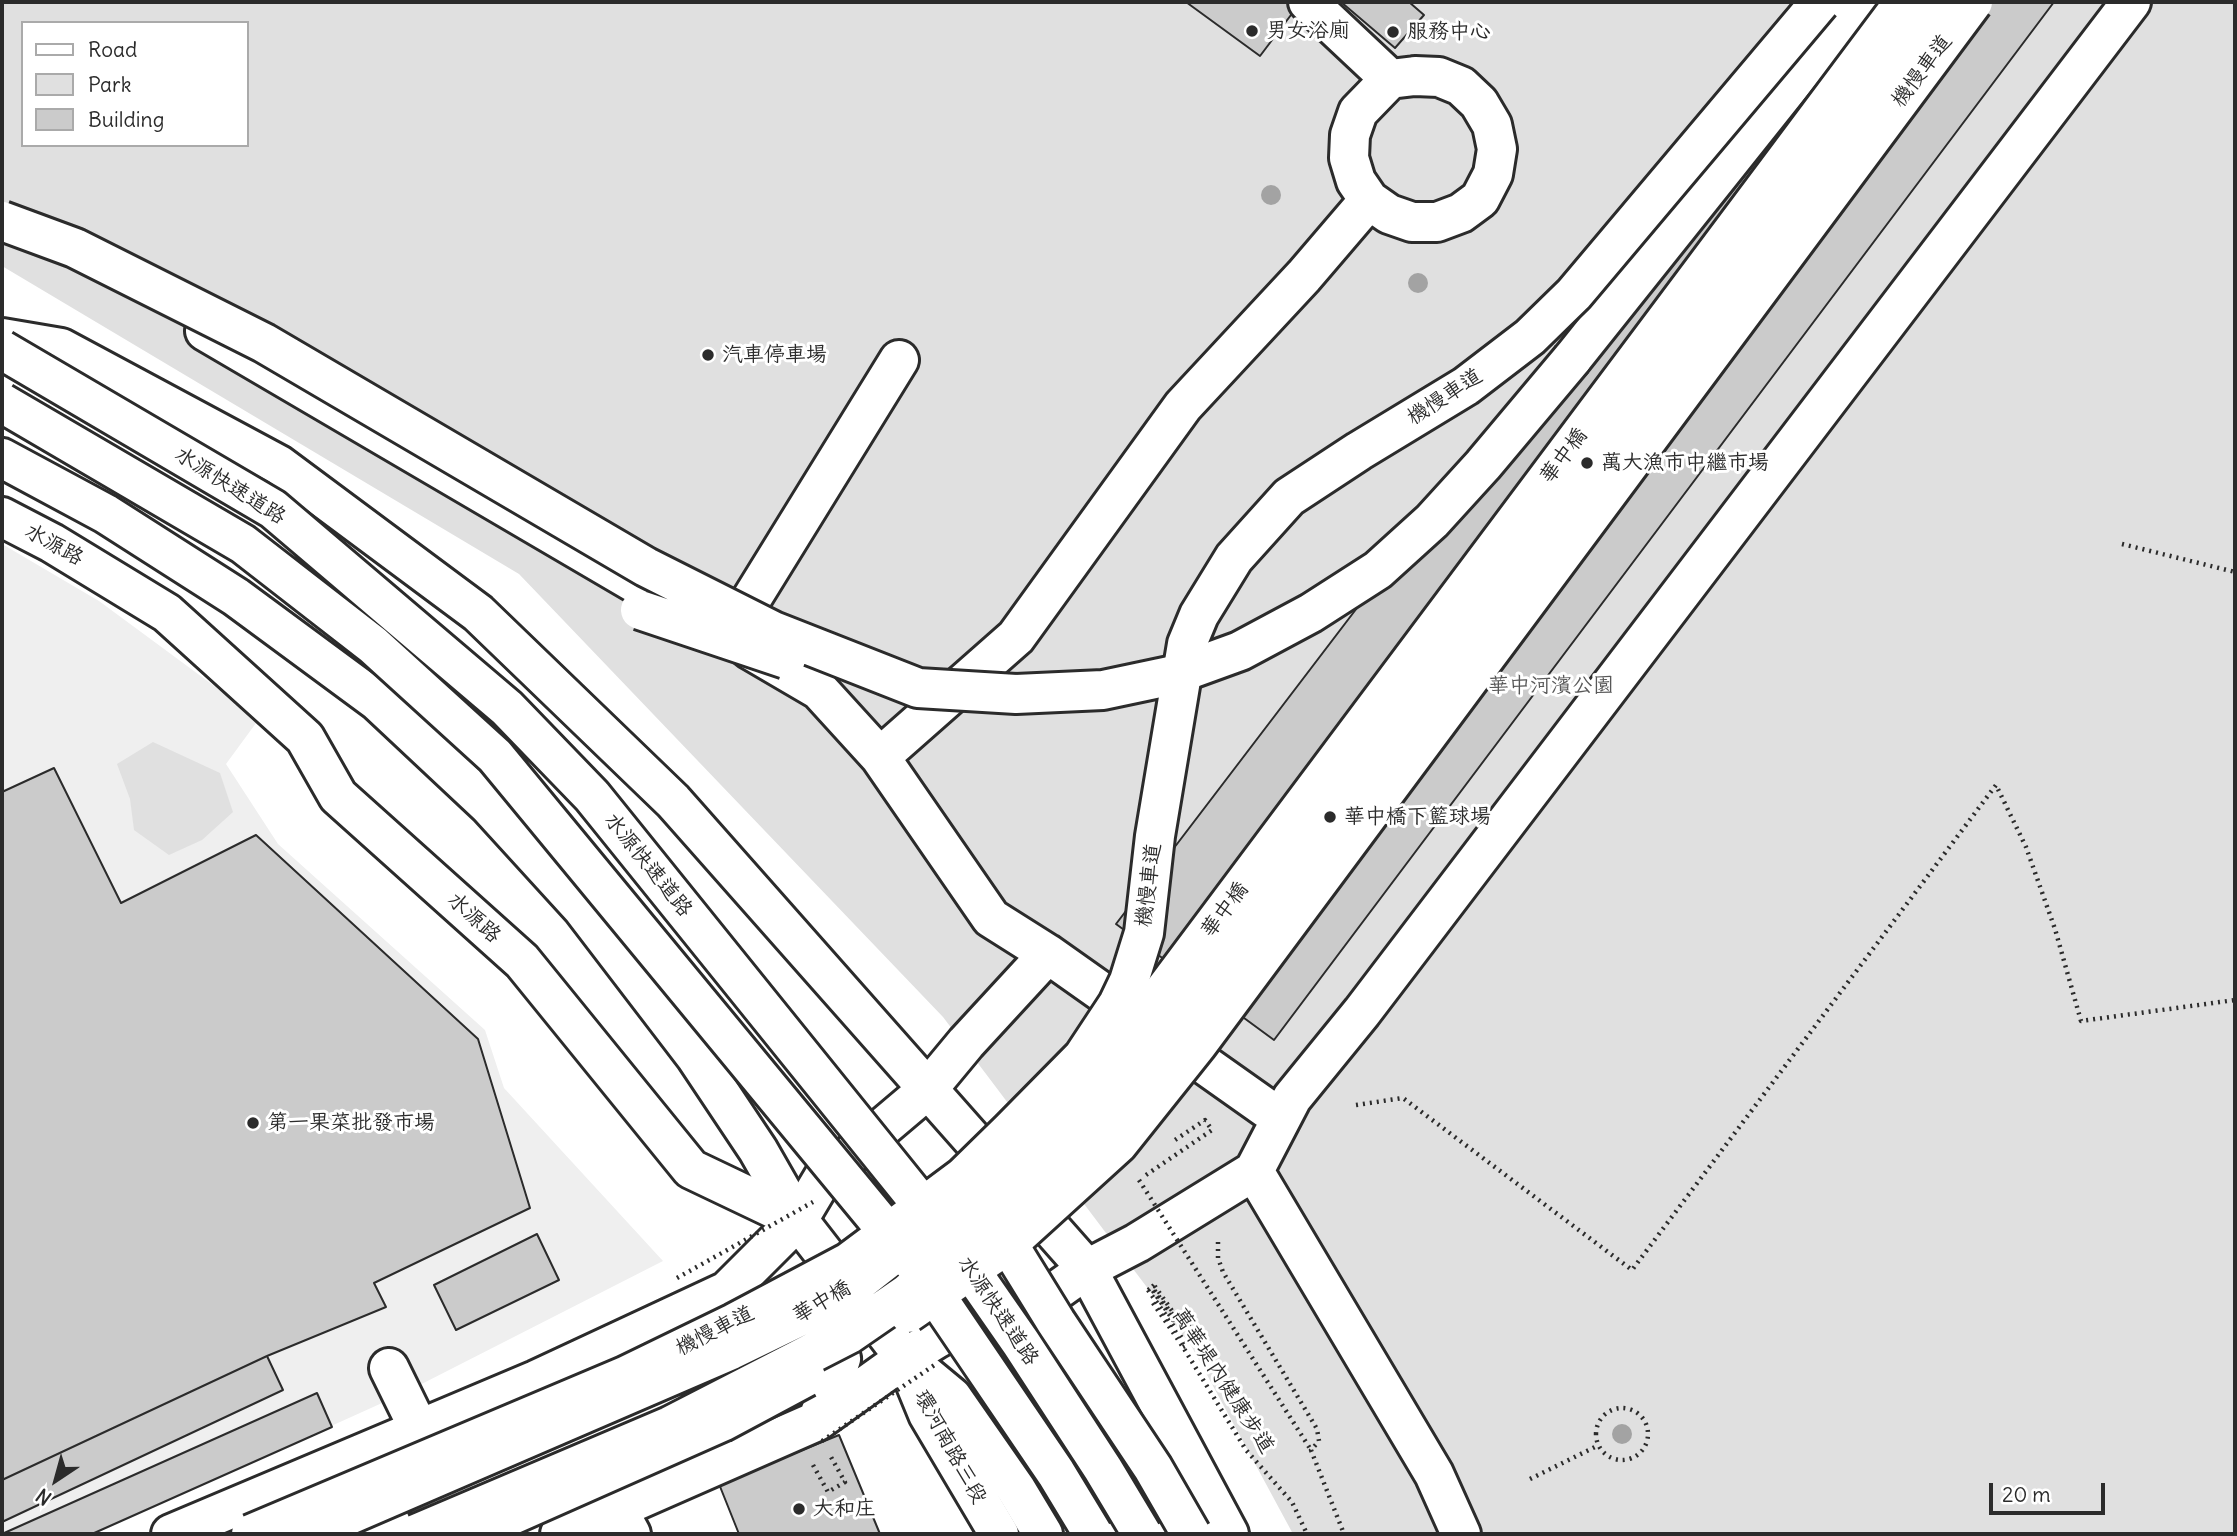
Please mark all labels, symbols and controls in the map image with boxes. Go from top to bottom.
place label: 男女浴廁 [1266,18,1350,44]
place label: 服務中心 [1407,19,1491,45]
legend [21,21,248,147]
marker: 男女浴廁 [1244,23,1260,39]
marker: 服務中心 [1385,24,1401,40]
street label: 機慢車道 [1887,30,1957,112]
text: Road [88,36,137,63]
text: Park [88,71,131,98]
text: Building [88,106,164,133]
place label: 汽車停車場 [722,342,827,368]
marker: 汽車停車場 [700,347,716,363]
street label: 機慢車道 [1403,364,1487,430]
street label: 華中橋 [1535,423,1593,489]
street label: 水源快速道路 [170,442,290,530]
place label: 萬大漁市中繼市場 [1601,450,1769,476]
marker: 萬大漁市中繼市場 [1579,455,1595,471]
street label: 水源路 [20,519,88,571]
park label: 華中河濱公園 [1488,673,1614,699]
place label: 華中橋下籃球場 [1344,804,1491,830]
street label: 水源快速道路 [599,808,697,922]
marker: 華中橋下籃球場 [1322,809,1338,825]
street label: 機慢車道 [1131,842,1167,928]
street label: 華中橋 [1196,877,1254,943]
street label: 水源路 [442,888,506,948]
place label: 第一果菜批發市場 [267,1110,435,1136]
marker: 第一果菜批發市場 [245,1115,261,1131]
street label: 水源快速道路 [952,1252,1044,1370]
street label: 華中橋 [788,1275,856,1329]
street label: 機慢車道 [672,1301,758,1361]
street label: 萬華堤內健康步道 [1167,1304,1279,1458]
street label: 環河南路三段 [908,1386,992,1508]
north arrow [21,1445,91,1515]
scale bar [1992,1470,2108,1514]
text: 20 m [2002,1481,2051,1508]
text: N [31,1483,56,1511]
place label: 大和庄 [813,1496,876,1522]
marker: 大和庄 [791,1501,807,1517]

